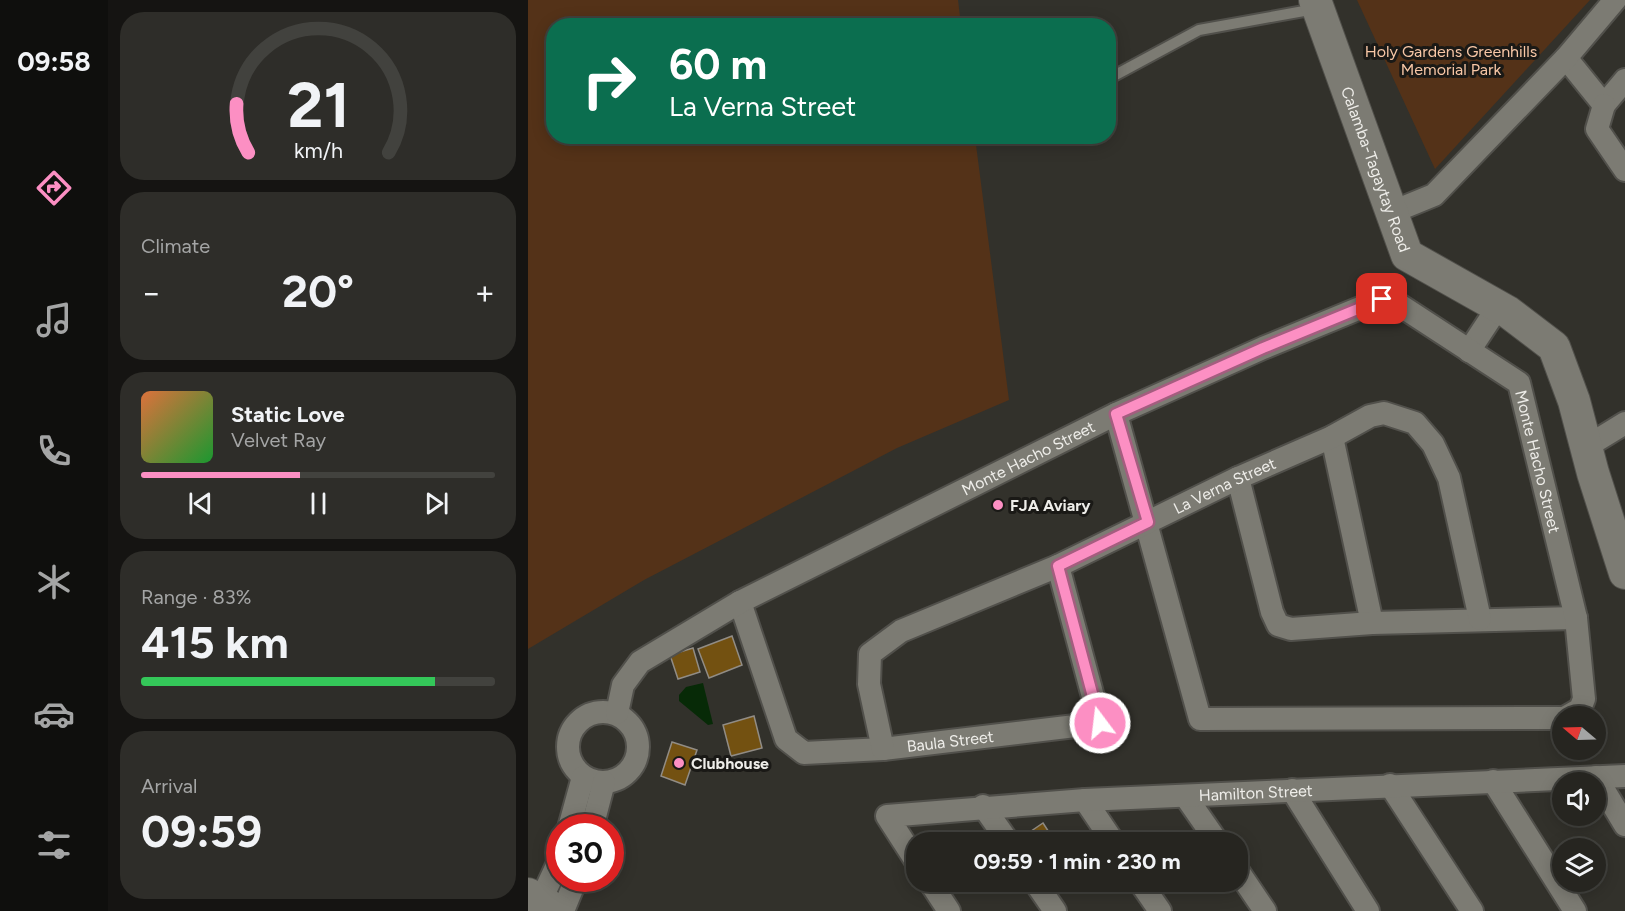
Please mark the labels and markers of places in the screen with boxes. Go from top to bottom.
pin [1356,273,1407,324]
place label: FJA Aviary [1010,496,1091,515]
marker: FJA Aviary [991,498,1005,512]
place label: Clubhouse [691,754,769,773]
marker: Clubhouse [672,756,686,770]

